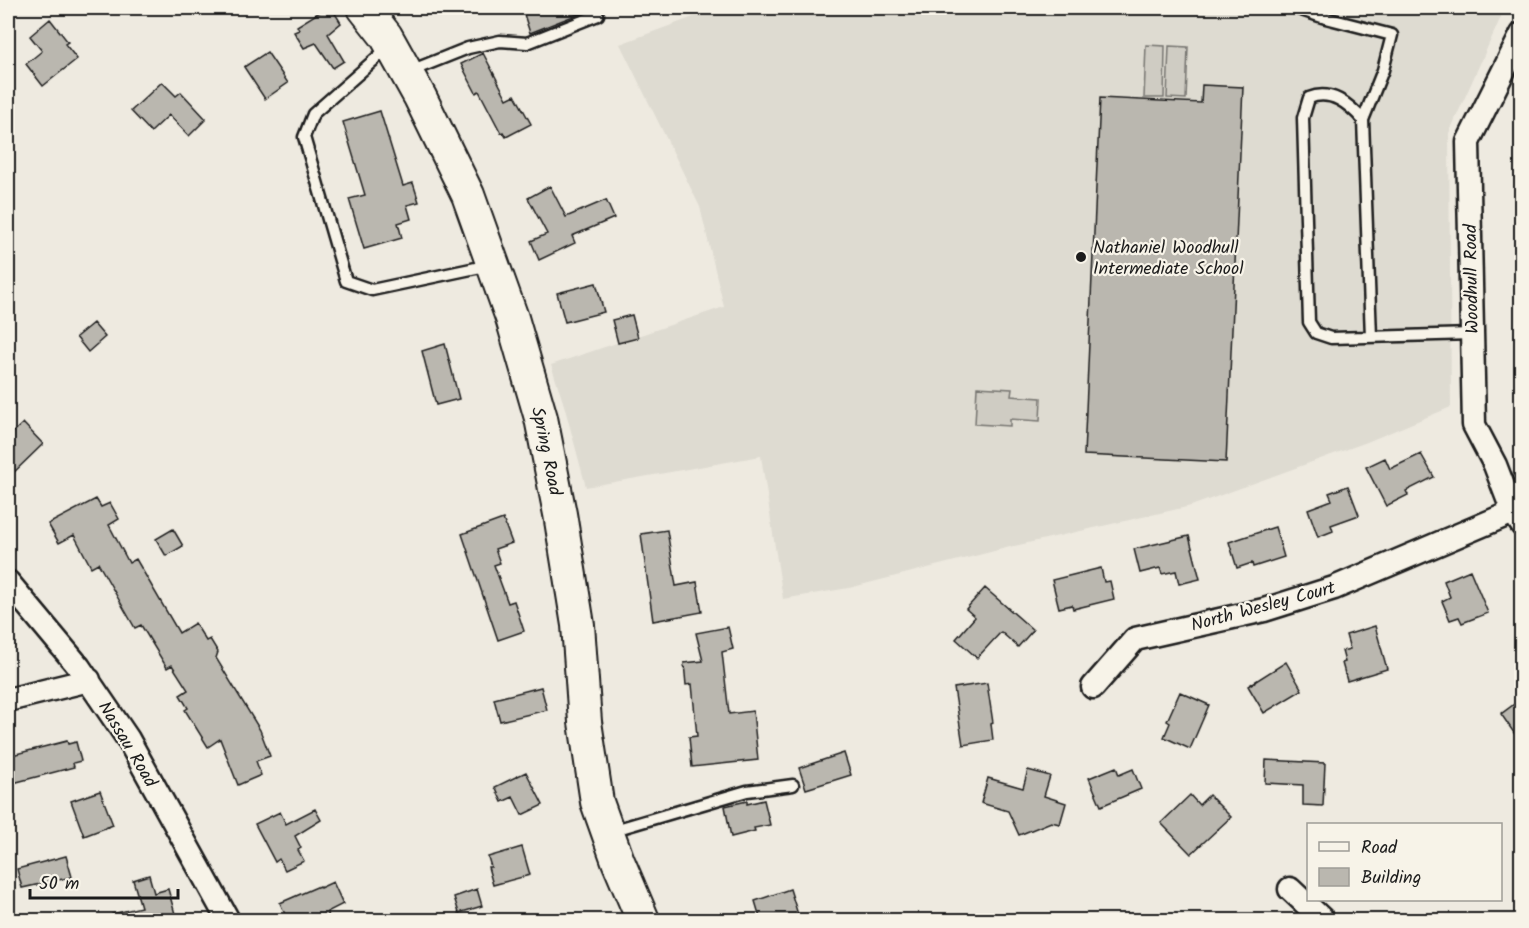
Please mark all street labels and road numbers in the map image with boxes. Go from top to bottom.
street label: Woodhull Road [1457,223,1488,334]
street label: Spring Road [522,404,569,499]
street label: North Wesley Court [1188,574,1340,641]
street label: Nassau Road [89,696,164,794]

